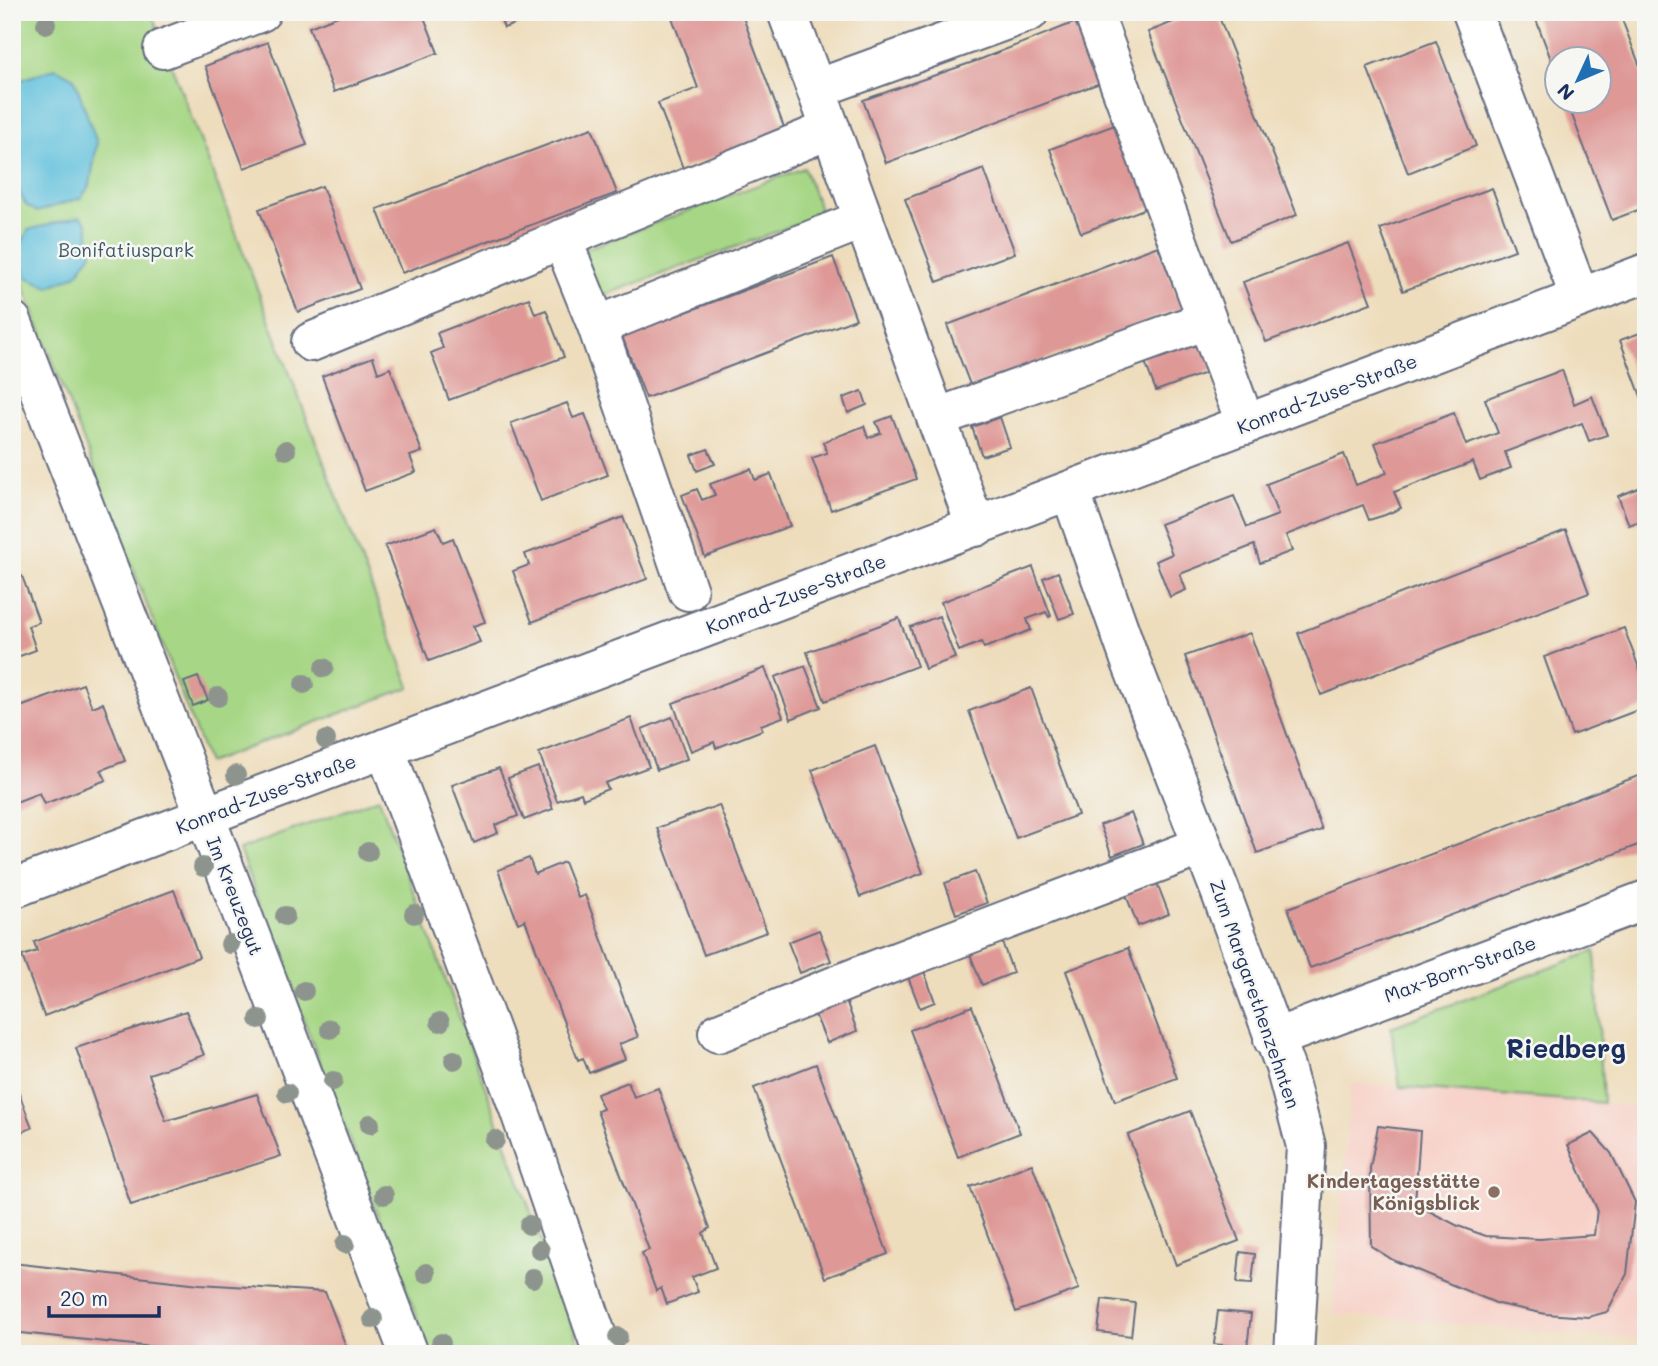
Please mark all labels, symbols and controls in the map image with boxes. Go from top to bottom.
north arrow [1542,46,1612,116]
text: N [1551,78,1579,106]
park label: Bonifatiuspark [58,237,194,262]
street label: Konrad-Zuse-Straße [1233,348,1421,439]
street label: Konrad-Zuse-Straße [702,548,890,639]
street label: Konrad-Zuse-Straße [172,748,360,839]
street label: Im Kreuzegut [201,833,270,959]
street label: Zum Margarethenzehnten [1204,876,1306,1112]
street label: Max-Born-Straße [1380,929,1539,1008]
district label: Riedberg [1506,1031,1626,1065]
place label: Kindertagesstätte Königsblick [1307,1168,1480,1215]
marker: Kindertagesstätte Königsblick [1486,1184,1502,1200]
scale bar [49,1275,159,1319]
text: 20 m [60,1284,108,1311]

